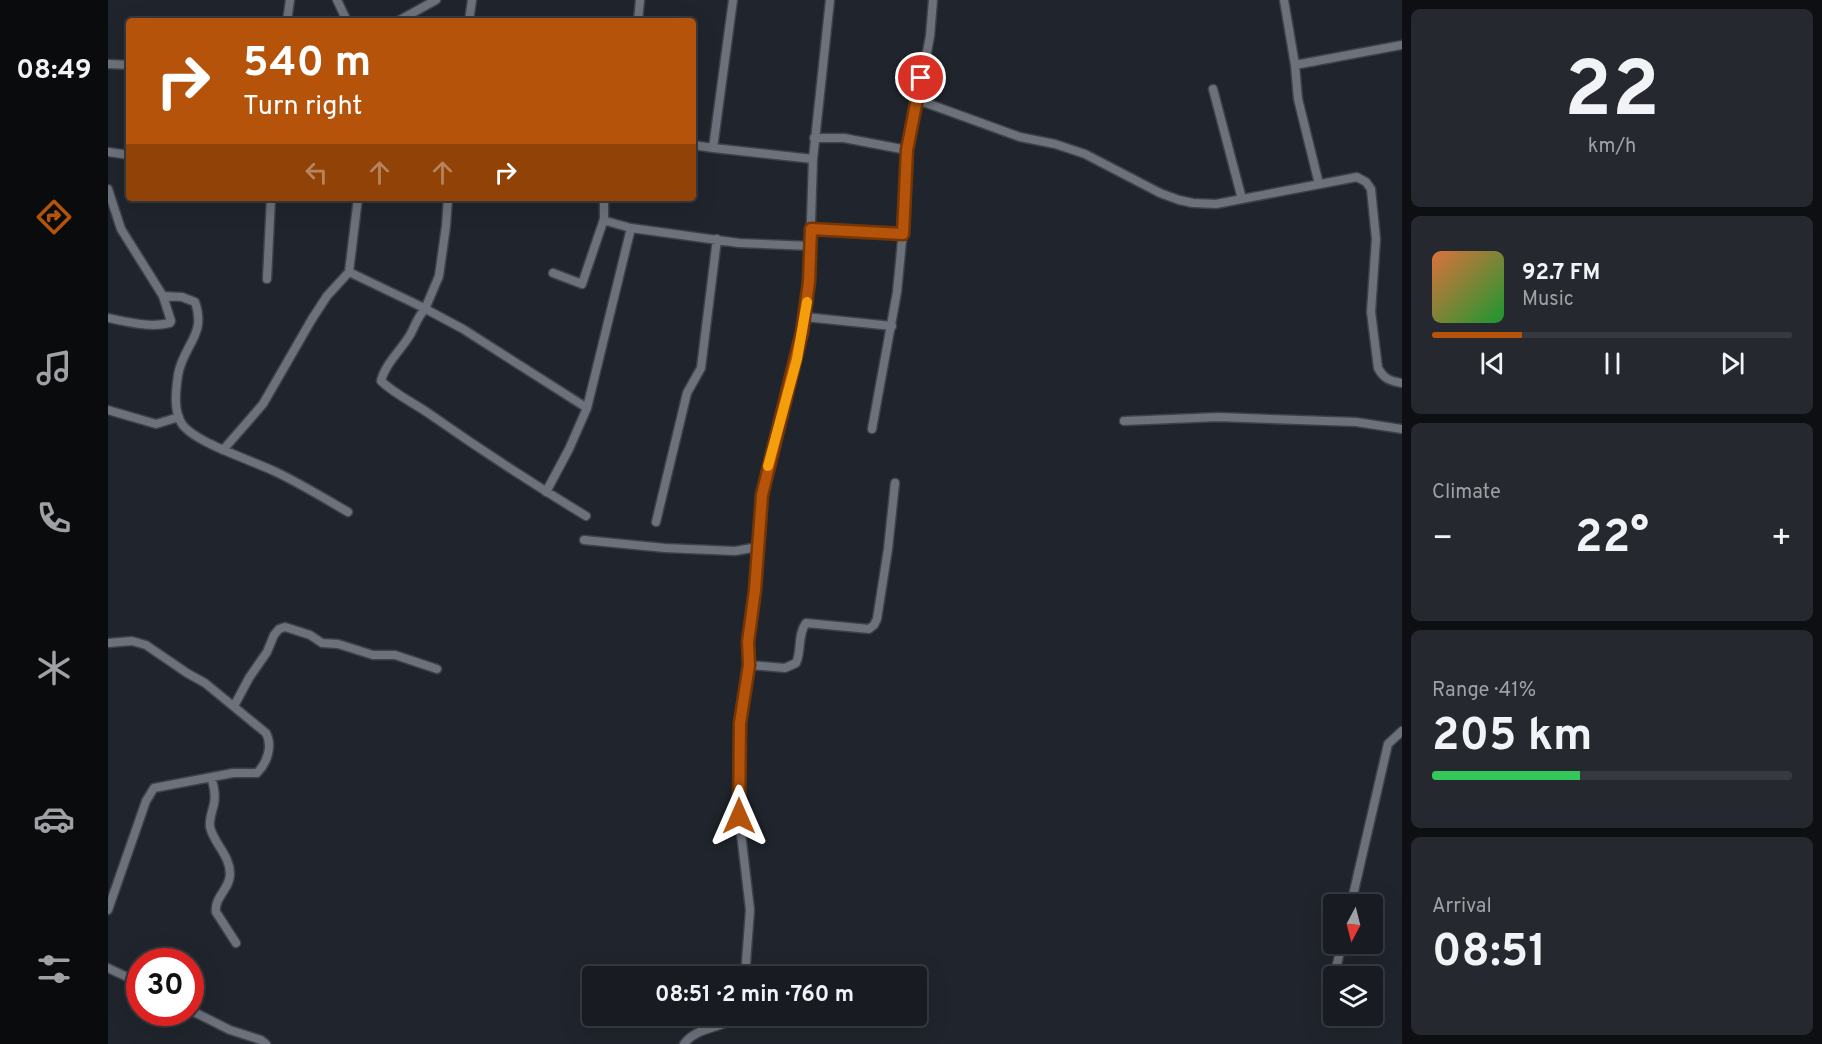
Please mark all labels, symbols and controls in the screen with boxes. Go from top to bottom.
text: 540 m [243,38,371,91]
icon: right [144,42,222,120]
text: 22 [1564,45,1660,144]
pin [895,52,946,103]
text: 08:49 [16,54,92,88]
icon: arrive [904,61,937,94]
text: Turn right [243,90,362,124]
text: km/h [1588,134,1636,160]
icon: left [300,156,333,189]
icon: ahead [363,156,396,189]
icon: ahead [426,156,459,189]
icon: right [489,156,522,189]
icon: directions [33,196,75,238]
text: 92.7 FM [1522,260,1600,287]
text: Music [1522,287,1574,313]
icon: music [33,347,75,389]
icon: previous [1476,347,1509,380]
icon: pause [1596,347,1629,380]
icon: next [1716,347,1749,380]
text: Climate [1432,480,1501,506]
icon: phone [33,497,75,539]
text: 22° [1575,511,1649,568]
text: − [1432,519,1453,561]
text: + [1771,519,1792,561]
icon: climate [33,647,75,689]
text: Range · 41% [1432,678,1536,704]
text: 205 km [1432,709,1593,766]
position arrow [707,784,771,848]
icon: car [33,798,75,840]
north arrow [1323,894,1383,954]
map controls [1323,894,1383,1026]
text: Arrival [1432,894,1492,920]
text: 08:51 [1432,925,1546,982]
icon: filters [33,948,75,990]
speed limit sign: 30 [126,948,204,1026]
button: layers [1323,966,1383,1026]
text: 08:51 · 2 min · 760 m [655,982,854,1009]

